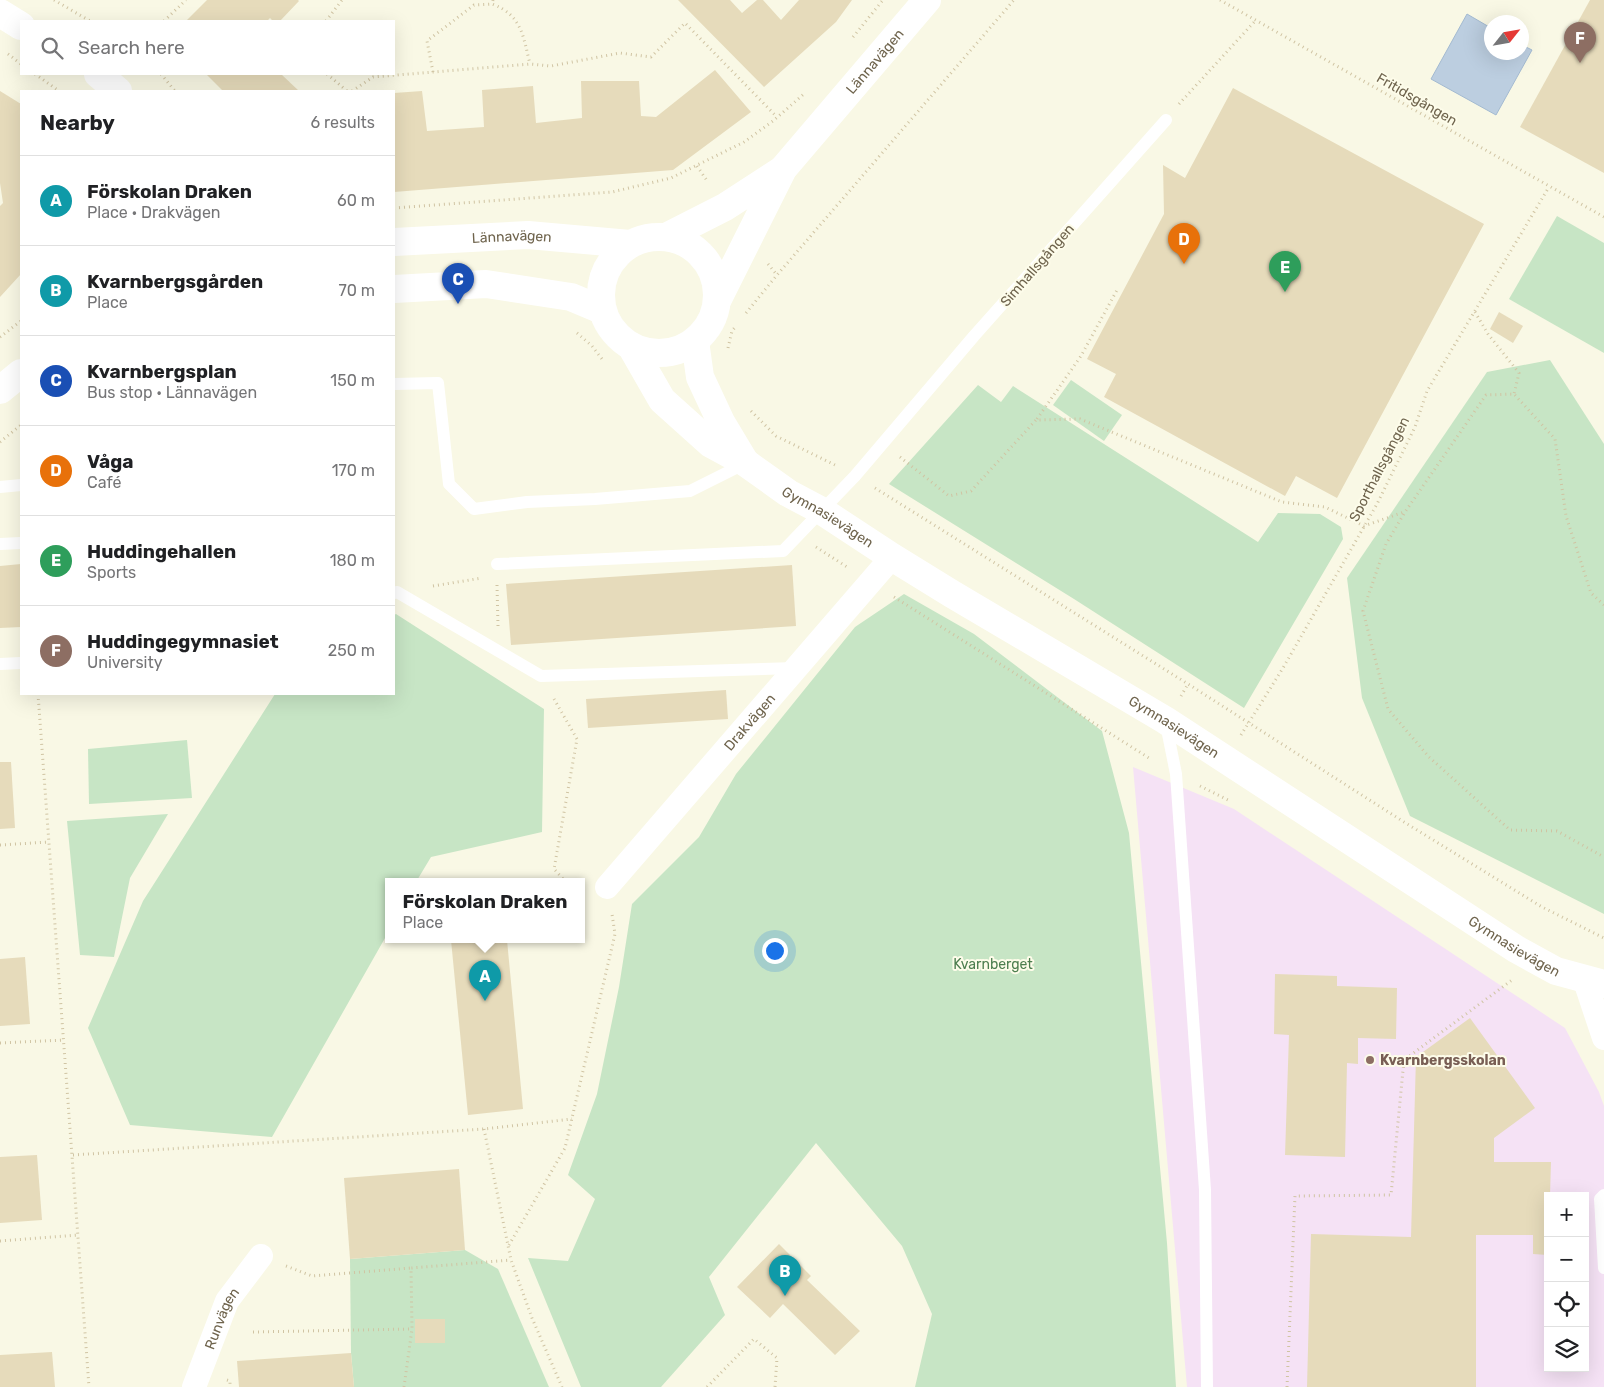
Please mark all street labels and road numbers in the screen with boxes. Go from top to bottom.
street label: Lännavägen [843,26,908,98]
street label: Fritidsgången [1373,70,1460,129]
street label: Simhallsgången [997,221,1078,310]
street label: Lännavägen [471,227,552,247]
street label: Sporthallsgången [1346,414,1413,524]
street label: Gymnasievägen [778,483,877,551]
street label: Drakvägen [721,690,779,754]
street label: Gymnasievägen [1125,692,1222,762]
street label: Gymnasievägen [1465,912,1563,981]
street label: Runvägen [201,1284,243,1352]

